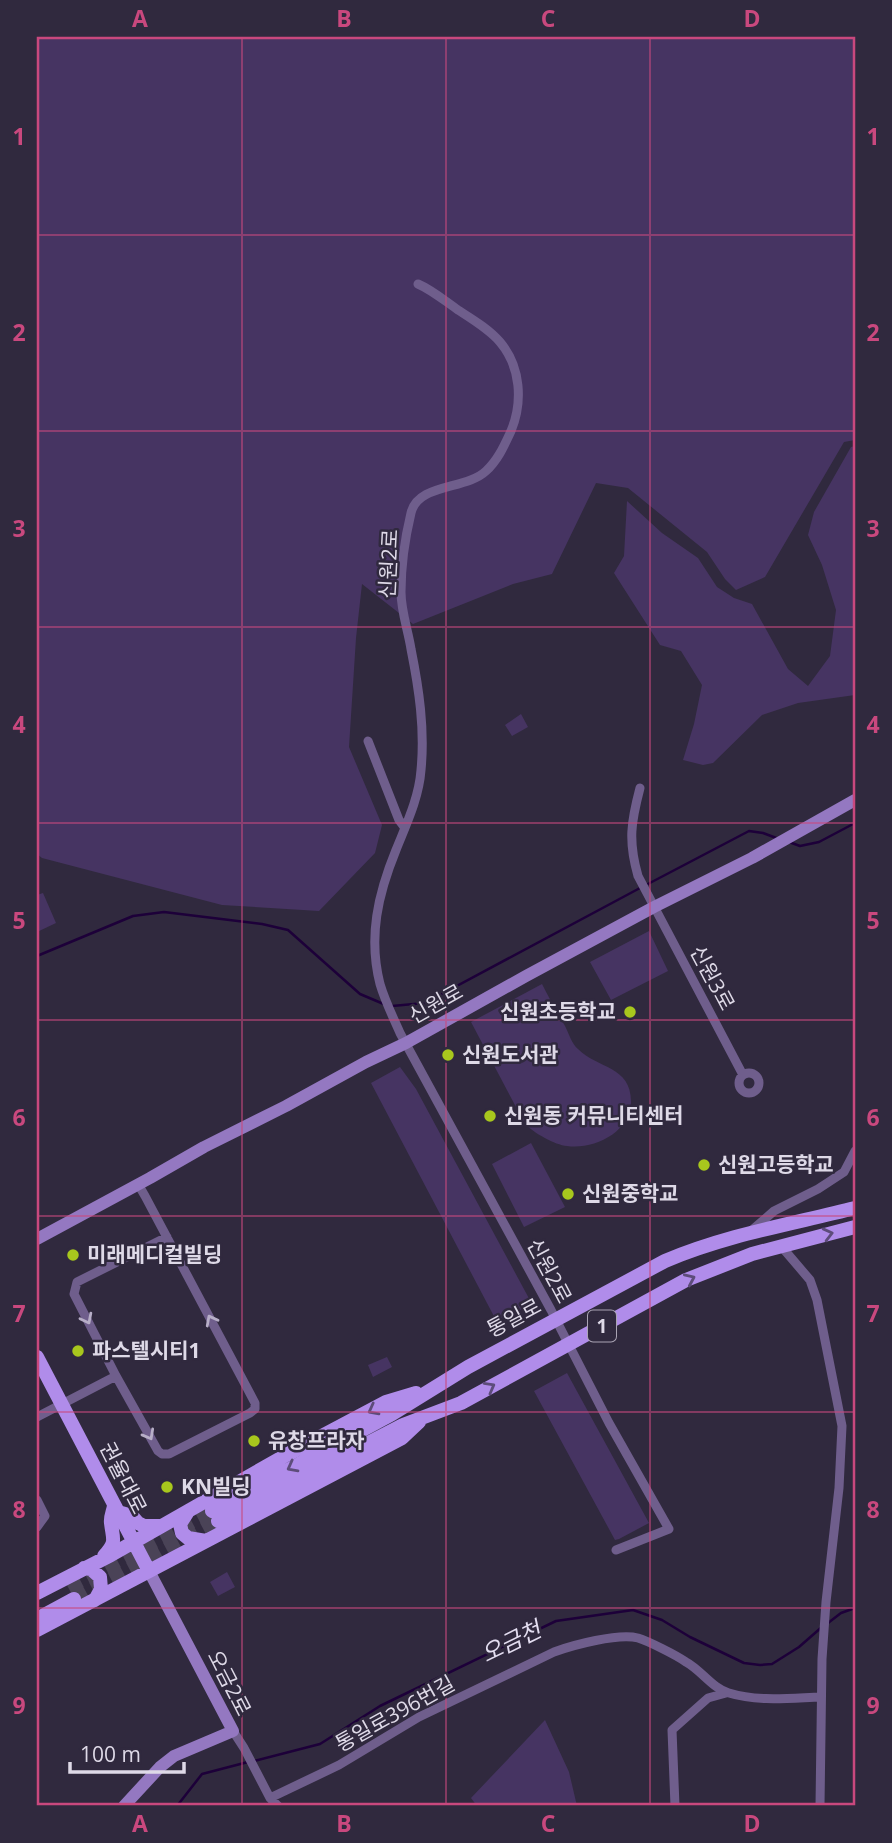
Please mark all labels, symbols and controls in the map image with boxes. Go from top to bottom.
text: A [132,2,148,34]
text: B [336,2,352,34]
text: C [541,2,555,34]
text: D [743,2,761,34]
text: 1 [12,120,26,152]
text: 1 [866,120,880,152]
text: 2 [12,316,26,348]
text: 2 [866,316,880,348]
text: 3 [12,512,26,544]
text: 3 [866,512,880,544]
street label: 신원2로 [372,528,404,600]
text: 4 [12,708,26,740]
text: 4 [866,708,880,740]
text: 5 [12,904,26,936]
text: 5 [866,904,880,936]
street label: 신원3로 [684,940,742,1015]
street label: 신원로 [403,977,468,1029]
place label: 신원초등학교 [500,997,616,1025]
marker: 신원초등학교 [622,1004,638,1020]
place label: 신원도서관 [462,1040,559,1068]
marker: 신원도서관 [440,1047,456,1063]
text: 6 [12,1101,26,1133]
place label: 신원동 커뮤니티센터 [504,1101,683,1129]
text: 6 [866,1101,880,1133]
marker: 신원동 커뮤니티센터 [482,1108,498,1124]
place label: 신원고등학교 [718,1150,834,1178]
marker: 신원고등학교 [696,1157,712,1173]
place label: 신원중학교 [582,1179,679,1207]
marker: 신원중학교 [560,1186,576,1202]
one-way arrow [822,1228,834,1242]
street label: 신원2로 [521,1233,579,1308]
place label: 미래메디컬빌딩 [87,1240,222,1268]
marker: 미래메디컬빌딩 [65,1247,81,1263]
one-way arrow [683,1273,695,1287]
street label: 통일로 [481,1291,546,1343]
text: 7 [12,1297,26,1329]
text: 7 [866,1297,880,1329]
road number: 1 [588,1310,616,1342]
one-way arrow [79,1312,93,1324]
one-way arrow [205,1315,219,1327]
place label: 파스텔시티1 [92,1336,201,1364]
marker: 파스텔시티1 [70,1343,86,1359]
one-way arrow [482,1382,495,1395]
one-way arrow [368,1401,380,1415]
place label: 유창프라자 [268,1426,365,1454]
one-way arrow [141,1428,154,1440]
marker: 유창프라자 [246,1433,262,1449]
street label: 권율대로 [94,1437,154,1518]
one-way arrow [287,1459,299,1473]
place label: KN빌딩 [181,1472,251,1500]
marker: KN빌딩 [159,1479,175,1495]
text: 8 [12,1493,26,1525]
text: 8 [866,1493,880,1525]
water label: 오금천 [475,1612,549,1669]
street label: 오금2로 [202,1645,258,1720]
street label: 통일로396번길 [330,1669,459,1758]
text: 9 [12,1689,26,1721]
text: 9 [866,1689,880,1721]
scale bar [70,1731,184,1775]
text: 100 m [80,1740,141,1768]
text: A [132,1807,148,1839]
text: B [336,1807,352,1839]
text: C [541,1807,555,1839]
text: D [743,1807,761,1839]

